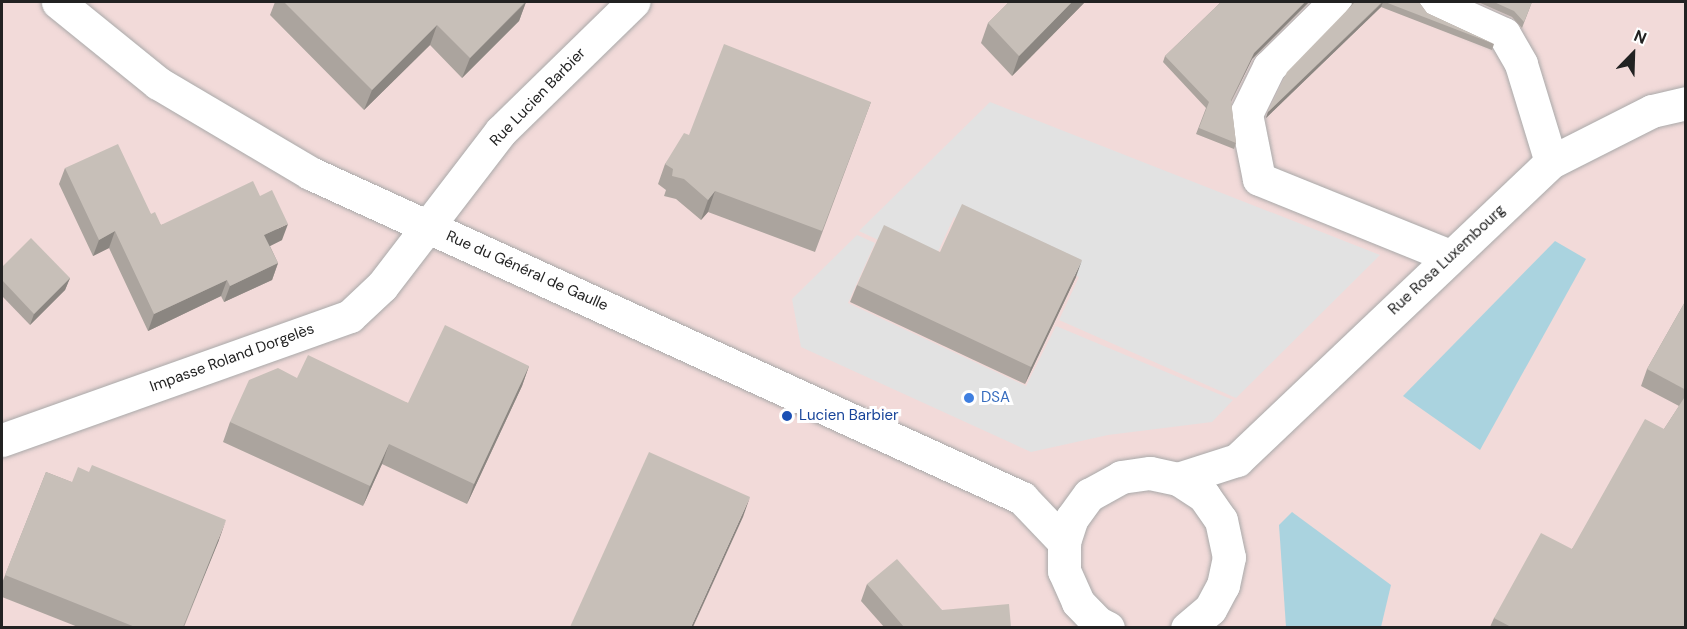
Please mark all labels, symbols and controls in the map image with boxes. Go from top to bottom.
north arrow [1603,24,1663,84]
text: N [1631,25,1650,49]
street label: Rue Lucien Barbier [487,44,589,150]
street label: Rue Rosa Luxembourg [1385,201,1509,319]
street label: Rue du Général de Gaulle [443,227,611,315]
street label: Impasse Roland Dorgelès [147,320,317,396]
place label: DSA [981,389,1010,407]
marker: DSA [962,391,976,405]
place label: Lucien Barbier [799,407,899,425]
marker: Lucien Barbier [780,409,794,423]

